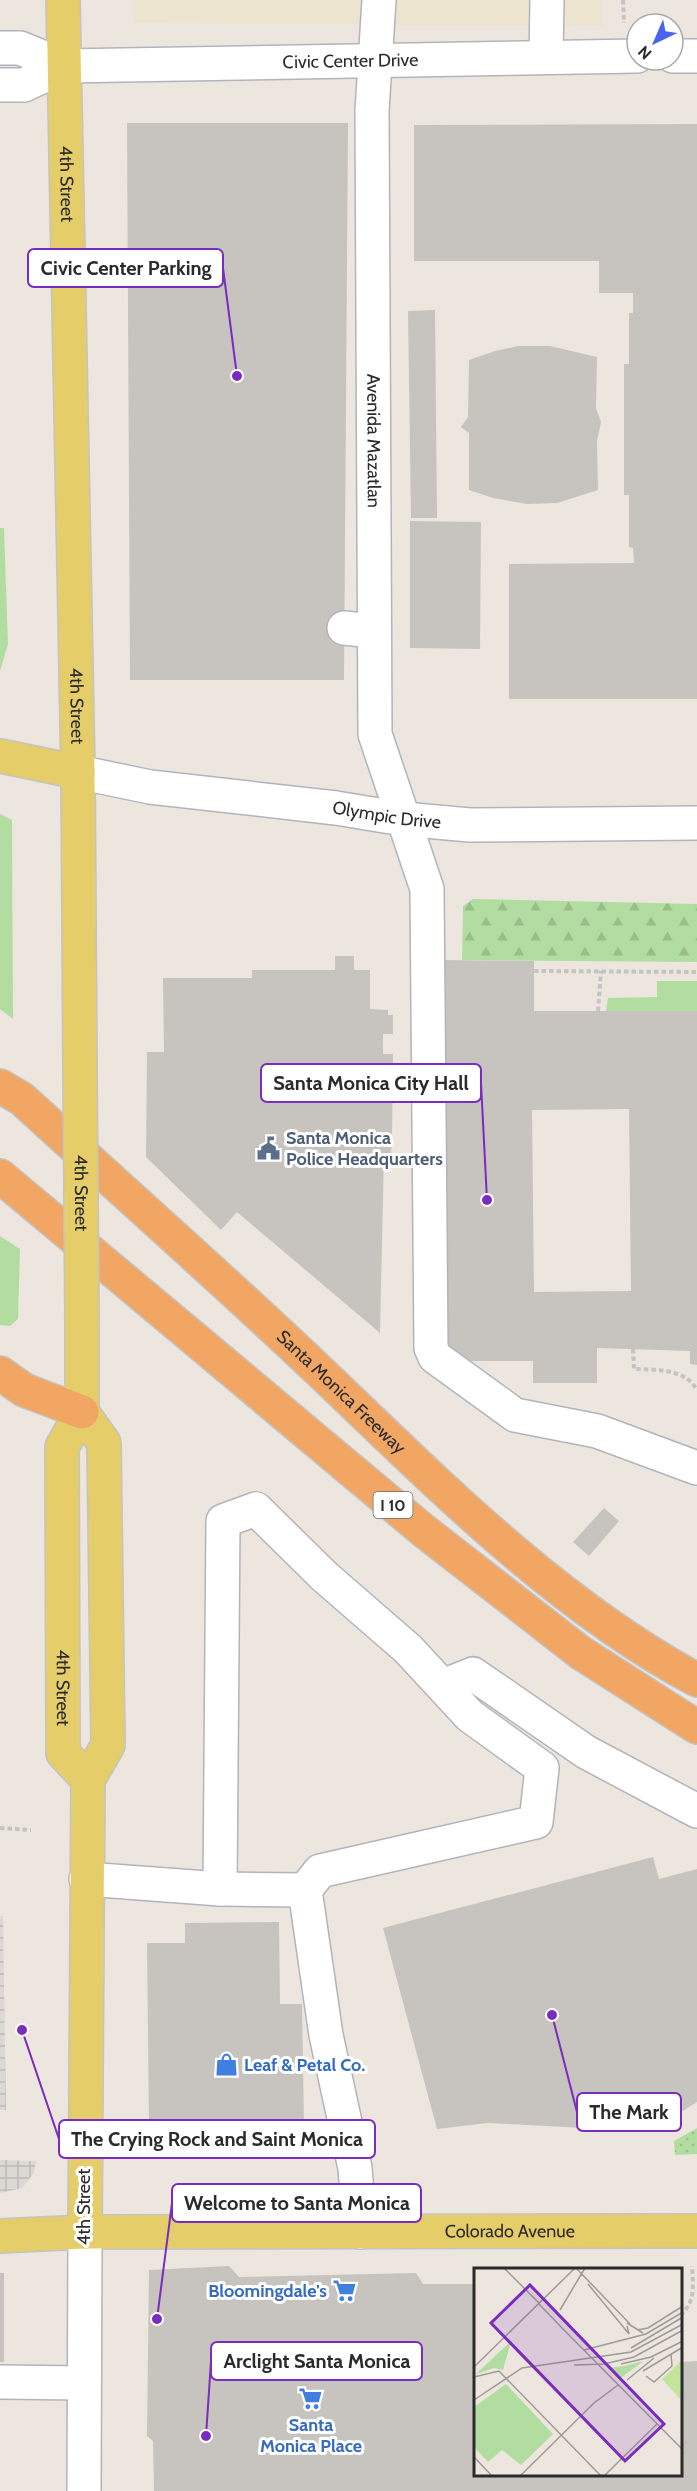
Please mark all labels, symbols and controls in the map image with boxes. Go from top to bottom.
north arrow [625,12,685,72]
text: N [634,42,656,63]
street label: Civic Center Drive [282,49,419,73]
street label: 4th Street [55,145,78,222]
callout: Civic Center Parking [28,249,223,287]
text: Civic Center Parking [41,256,212,280]
street label: Avenida Mazatlan [362,374,385,508]
street label: 4th Street [65,667,88,744]
street label: Olympic Drive [331,797,442,833]
callout: Santa Monica City Hall [261,1064,481,1102]
text: Santa Monica City Hall [273,1071,469,1095]
place label: Santa Monica Police Headquarters [286,1127,443,1170]
public building icon: Santa Monica Police Headquarters [255,1135,281,1161]
street label: 4th Street [70,1155,92,1231]
street label: Santa Monica Freeway [272,1326,410,1459]
road number: I 10 [374,1492,412,1518]
street label: 4th Street [52,1649,74,1726]
shop icon: Leaf & Petal Co. [213,2052,239,2078]
place label: Leaf & Petal Co. [244,2054,365,2076]
callout: The Mark [577,2093,681,2131]
text: The Mark [589,2100,669,2124]
callout: The Crying Rock and Saint Monica [59,2120,375,2158]
text: The Crying Rock and Saint Monica [71,2127,363,2151]
street label: 4th Street [73,2169,95,2245]
callout: Welcome to Santa Monica [172,2184,421,2222]
text: Welcome to Santa Monica [184,2191,410,2215]
street label: Colorado Avenue [445,2220,575,2242]
inset map [474,2268,682,2476]
supermarket icon: Bloomingdale's [332,2278,358,2304]
place label: Bloomingdale's [208,2280,327,2302]
callout: Arclight Santa Monica [211,2342,422,2380]
text: Arclight Santa Monica [224,2349,410,2373]
supermarket icon: Santa Monica Place [298,2386,324,2412]
place label: Santa Monica Place [260,2414,362,2457]

